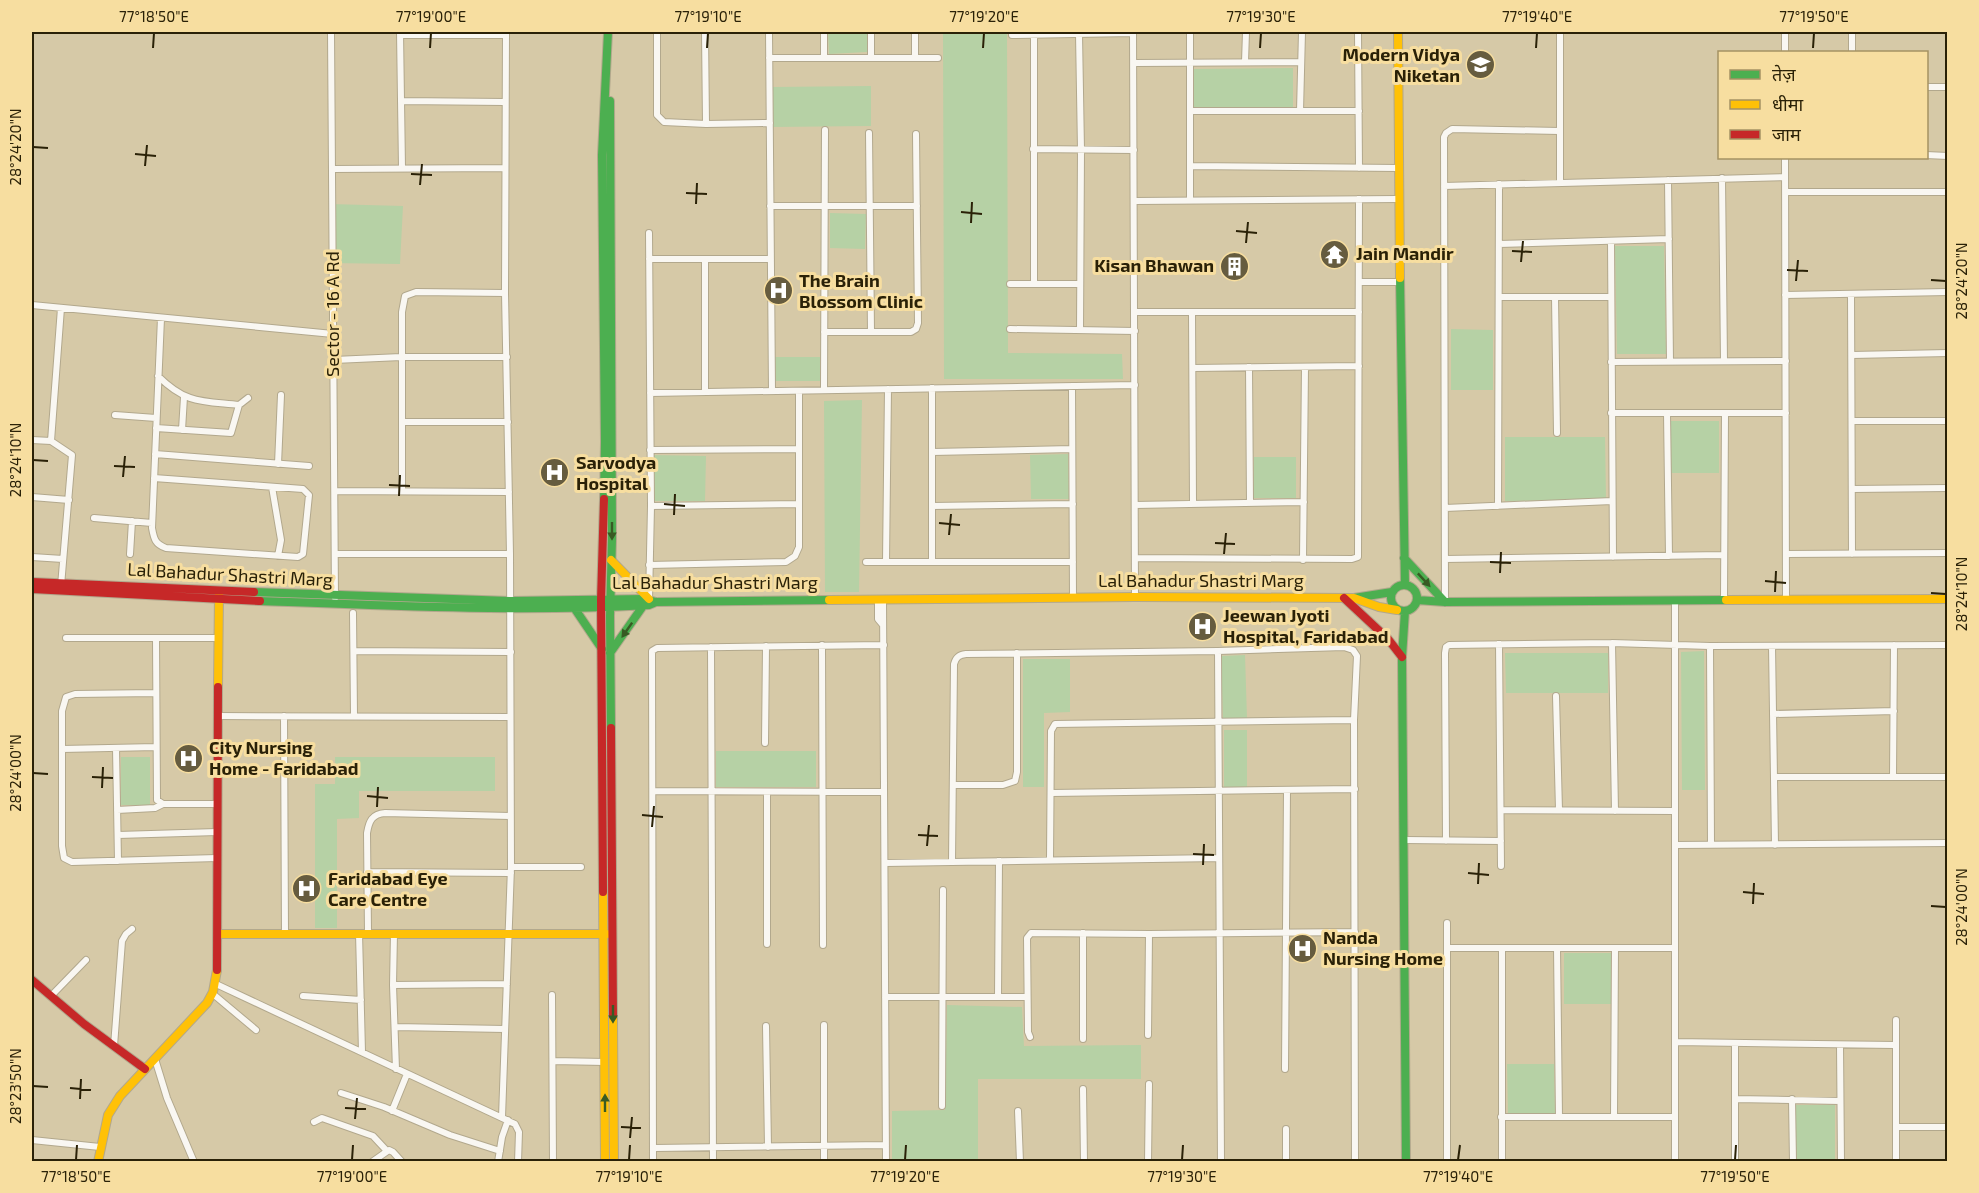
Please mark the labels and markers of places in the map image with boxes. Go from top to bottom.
place label: Modern Vidya Niketan [1342,43,1460,86]
school or university icon: Modern Vidya Niketan [1465,49,1497,81]
temple icon: Jain Mandir [1319,238,1351,270]
place label: Jain Mandir [1356,242,1454,264]
building icon: Kisan Bhawan [1219,250,1251,282]
place label: Kisan Bhawan [1094,254,1214,276]
place label: The Brain Blossom Clinic [799,269,923,312]
hospital icon: The Brain Blossom Clinic [762,275,794,307]
place label: Sarvodya Hospital [576,451,656,494]
hospital icon: Sarvodya Hospital [539,457,571,489]
place label: Jeewan Jyoti Hospital, Faridabad [1223,604,1388,647]
hospital icon: Jeewan Jyoti Hospital, Faridabad [1186,610,1218,642]
place label: City Nursing Home - Faridabad [209,736,359,779]
hospital icon: City Nursing Home - Faridabad [172,742,204,774]
place label: Faridabad Eye Care Centre [328,867,448,910]
hospital icon: Faridabad Eye Care Centre [291,873,323,905]
place label: Nanda Nursing Home [1323,926,1443,969]
hospital icon: Nanda Nursing Home [1286,932,1318,964]

